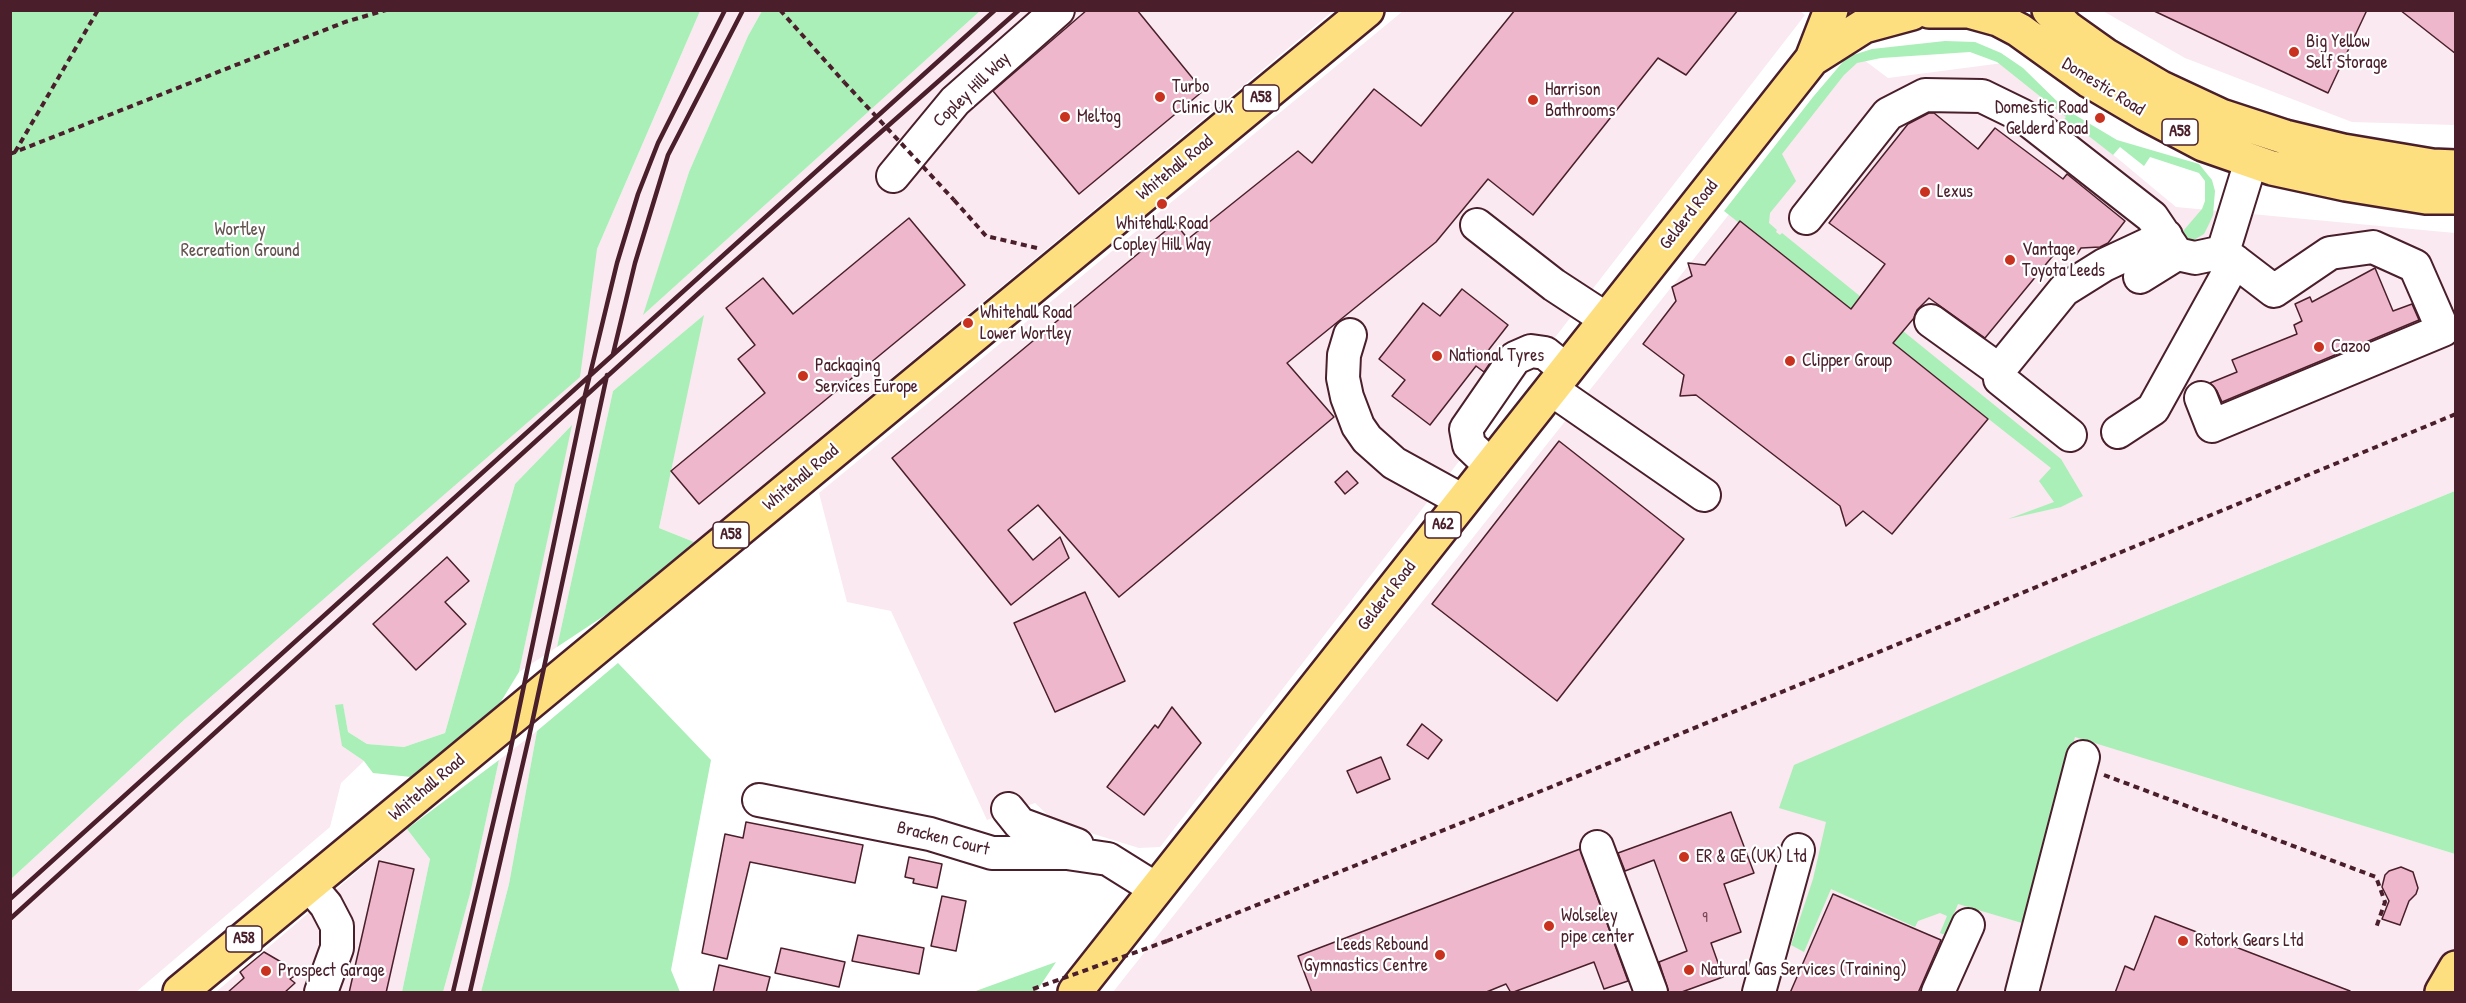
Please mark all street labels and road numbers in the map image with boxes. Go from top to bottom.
street label: Copley Hill Way [929,48,1015,132]
street label: Domestic Road [2058,53,2148,121]
road number: A58 [1243,85,1279,111]
road number: A58 [2162,119,2198,145]
street label: Whitehall Road [1132,131,1218,205]
street label: Gelderd Road [1655,176,1723,254]
street label: Whitehall Road [759,440,843,516]
road number: A62 [1425,512,1461,538]
road number: A58 [713,522,749,548]
street label: Gelderd Road [1353,557,1421,635]
street label: Whitehall Road [385,750,469,826]
street label: Bracken Court [895,817,991,861]
road number: A58 [226,926,262,952]

